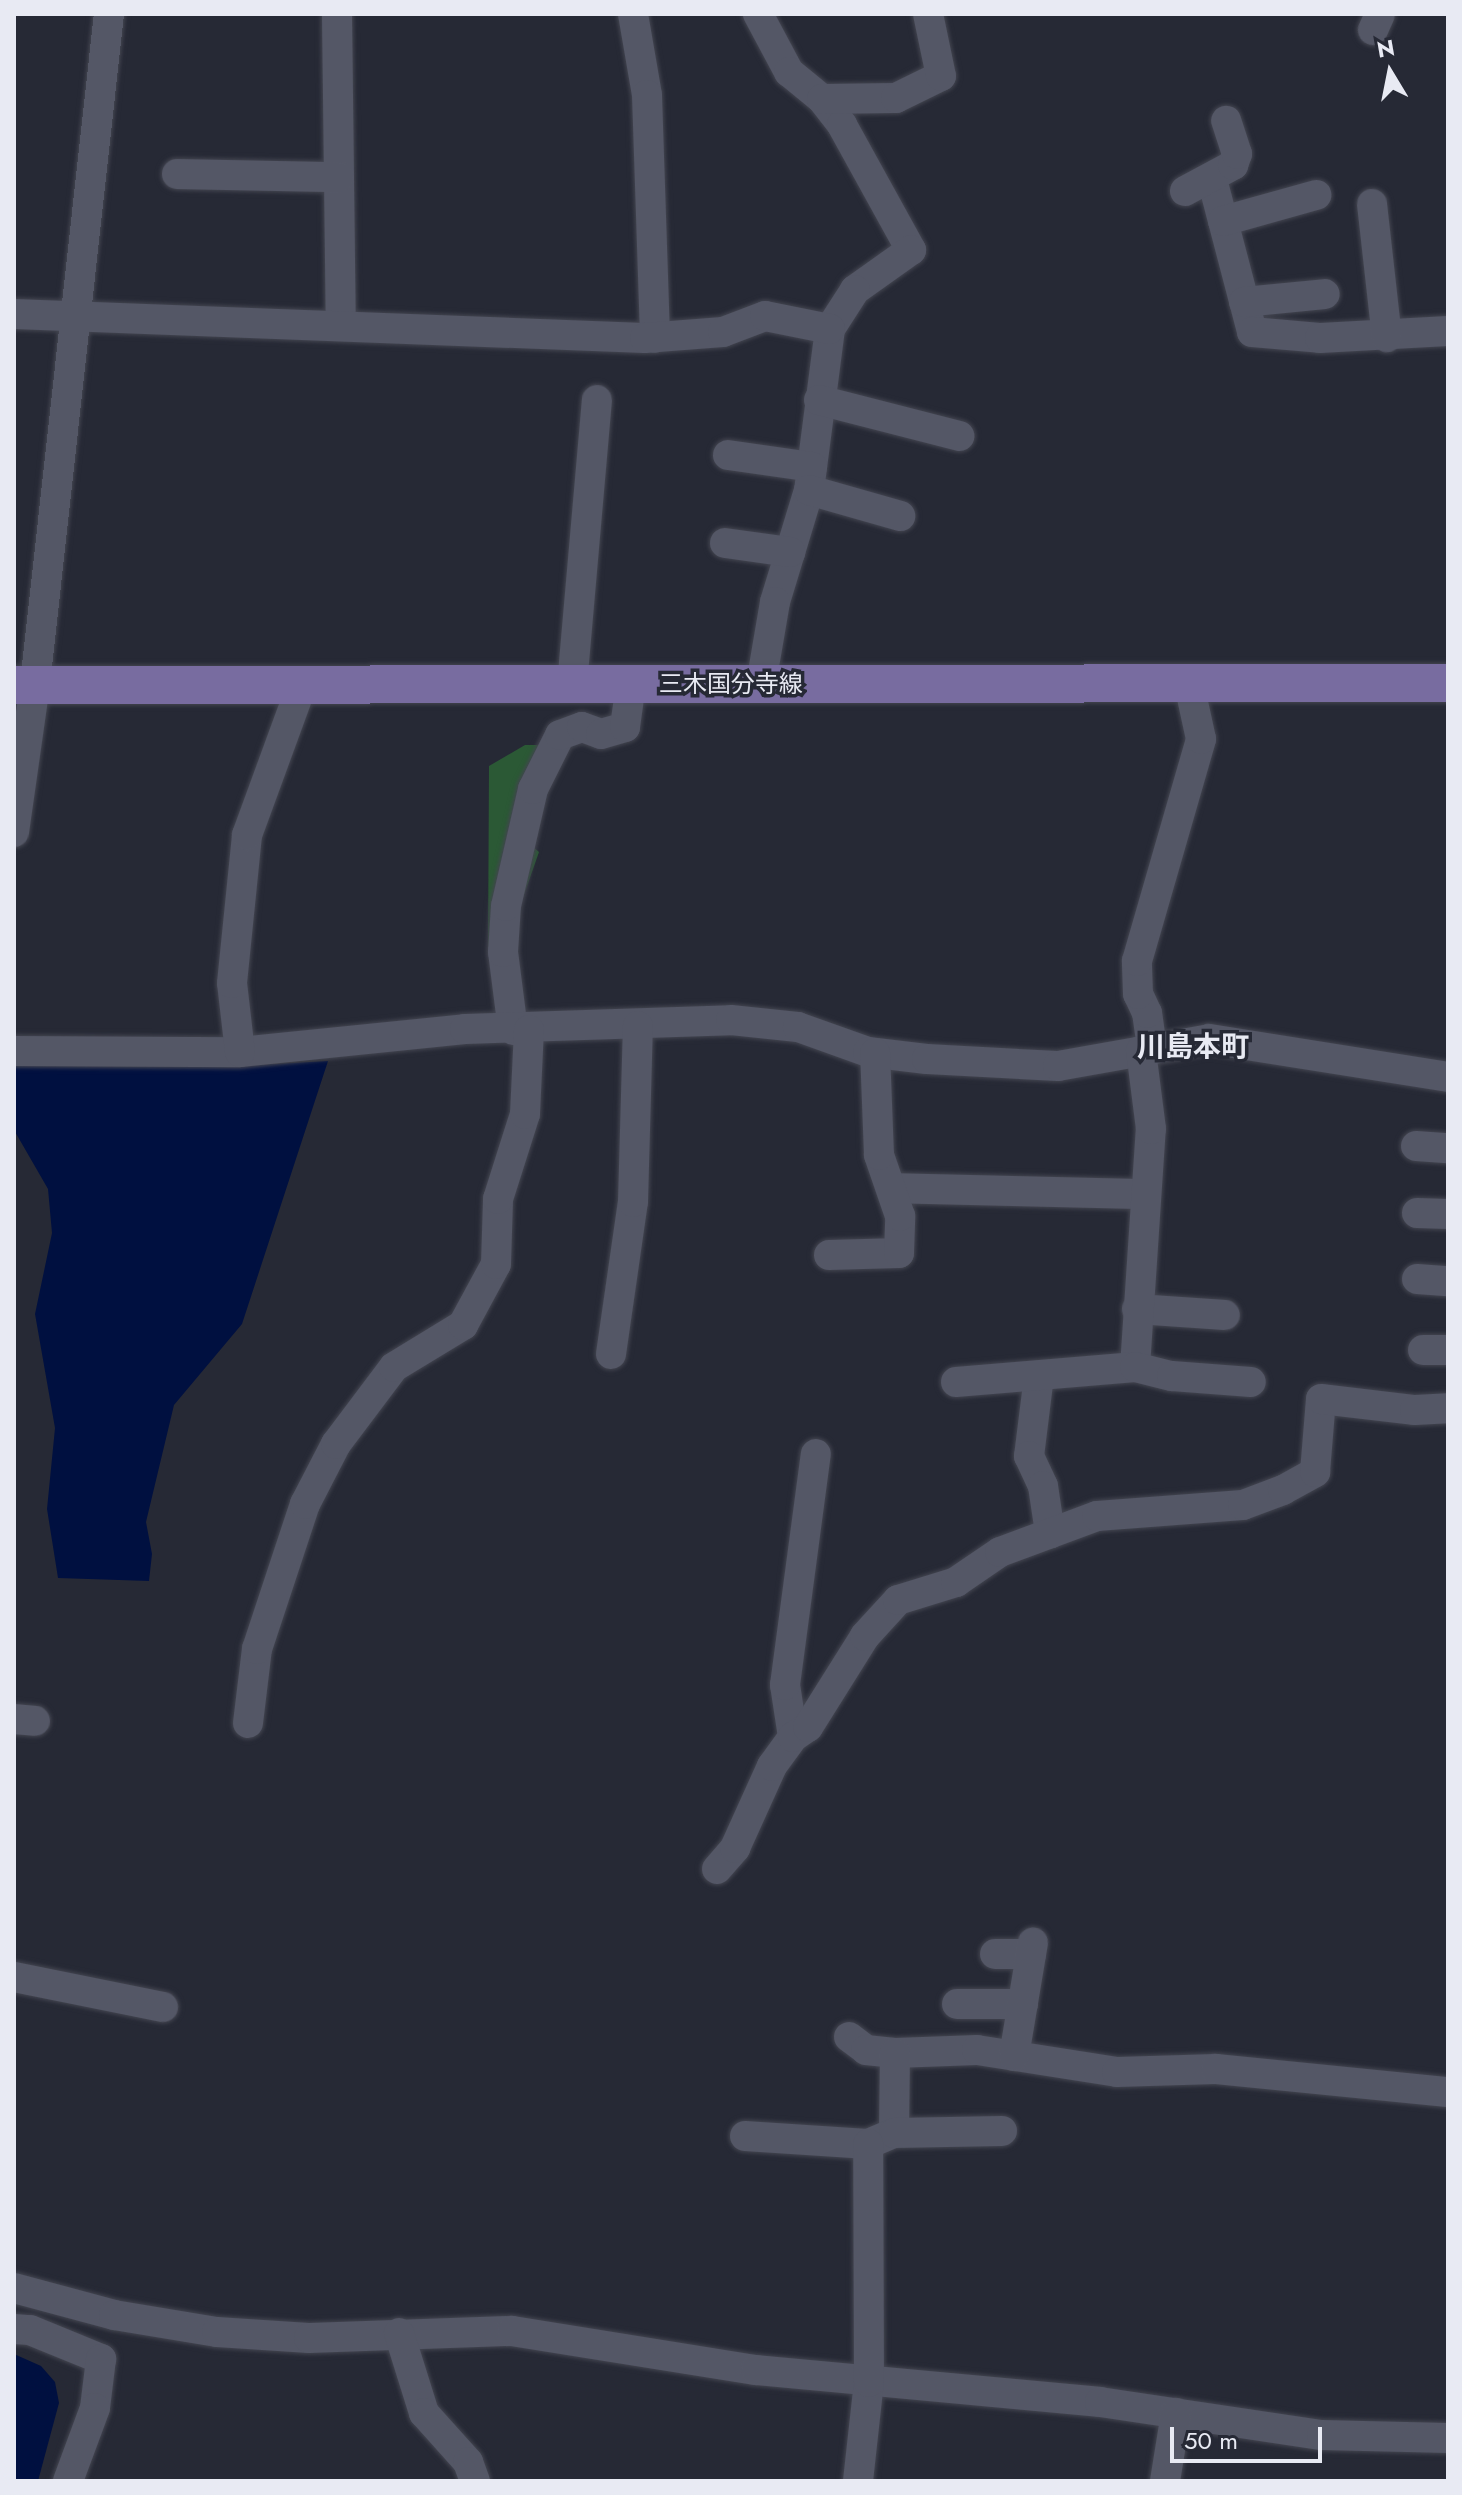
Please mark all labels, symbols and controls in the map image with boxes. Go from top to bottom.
text: N [1374,31,1397,66]
north arrow [1350,32,1430,112]
street label: 三木国分寺線 [659,670,803,698]
district label: 川島本町 [1137,1030,1249,1064]
scale bar [1174,2411,1326,2461]
text: 50 m [1184,2423,1238,2458]

